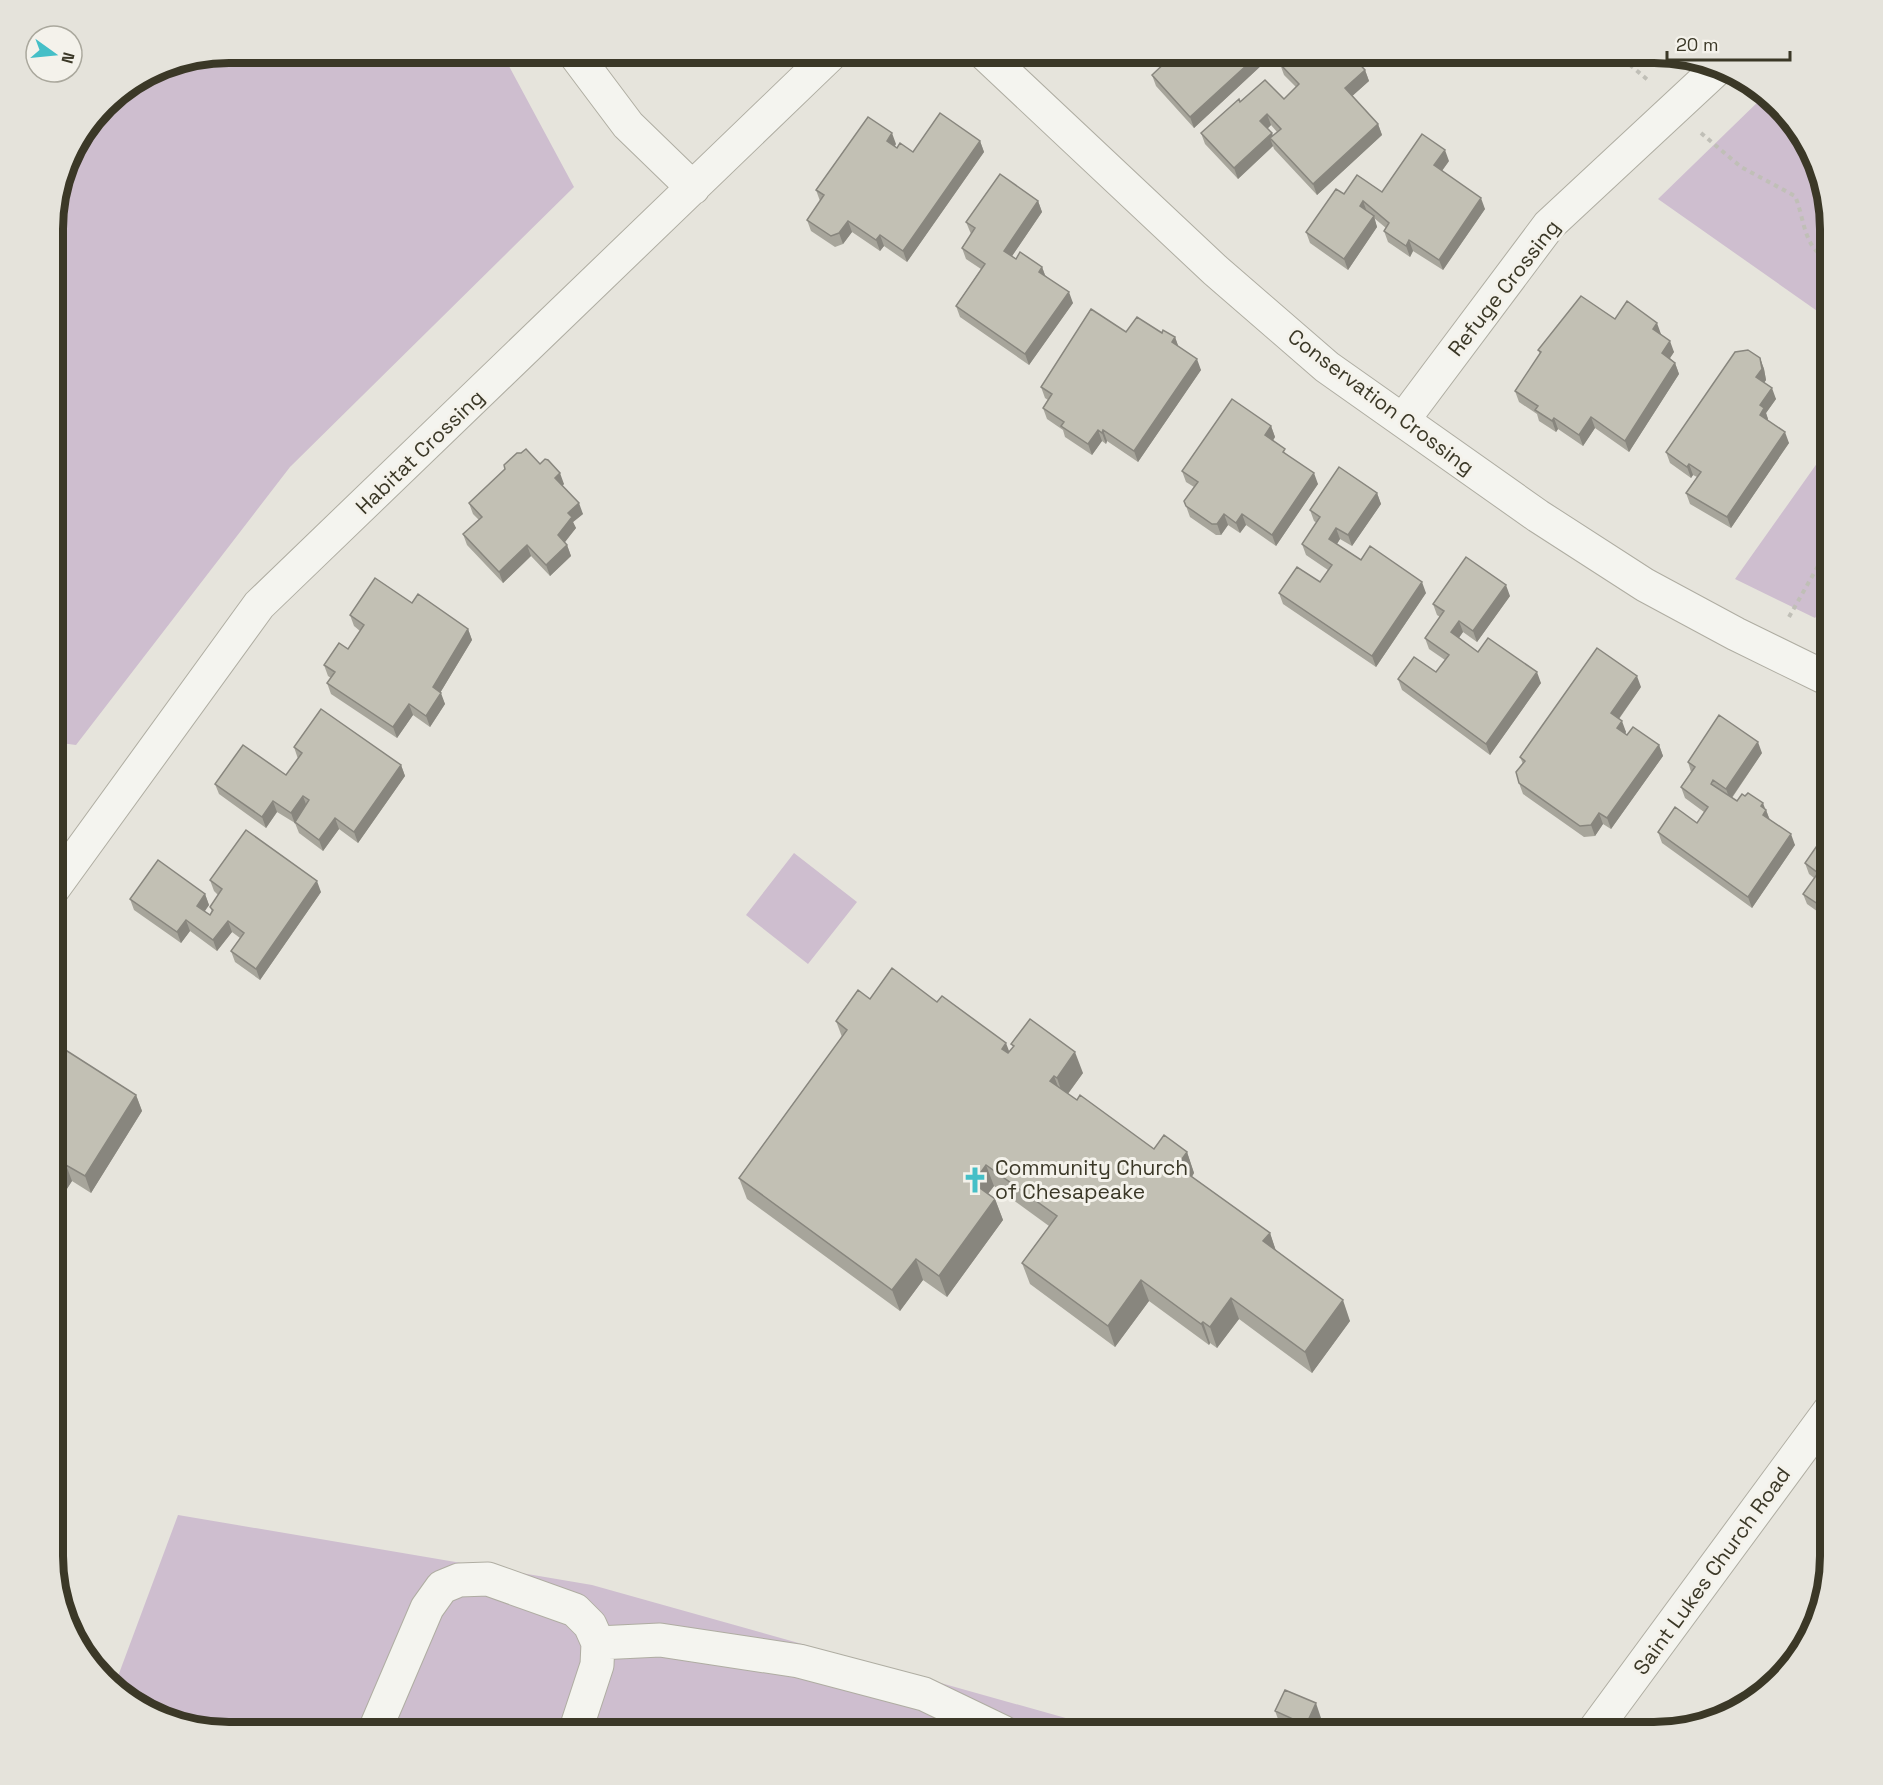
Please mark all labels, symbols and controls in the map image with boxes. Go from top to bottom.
north arrow [24,24,84,84]
scale bar [1667,24,1790,62]
text: 20 m [1676,33,1719,56]
text: N [56,50,80,66]
street label: Refuge Crossing [1442,214,1565,362]
street label: Conservation Crossing [1283,323,1480,481]
street label: Habitat Crossing [350,384,490,520]
place label: Community Church of Chesapeake [995,1154,1188,1205]
church icon: Community Church of Chesapeake [960,1165,990,1195]
street label: Saint Lukes Church Road [1627,1461,1796,1680]

